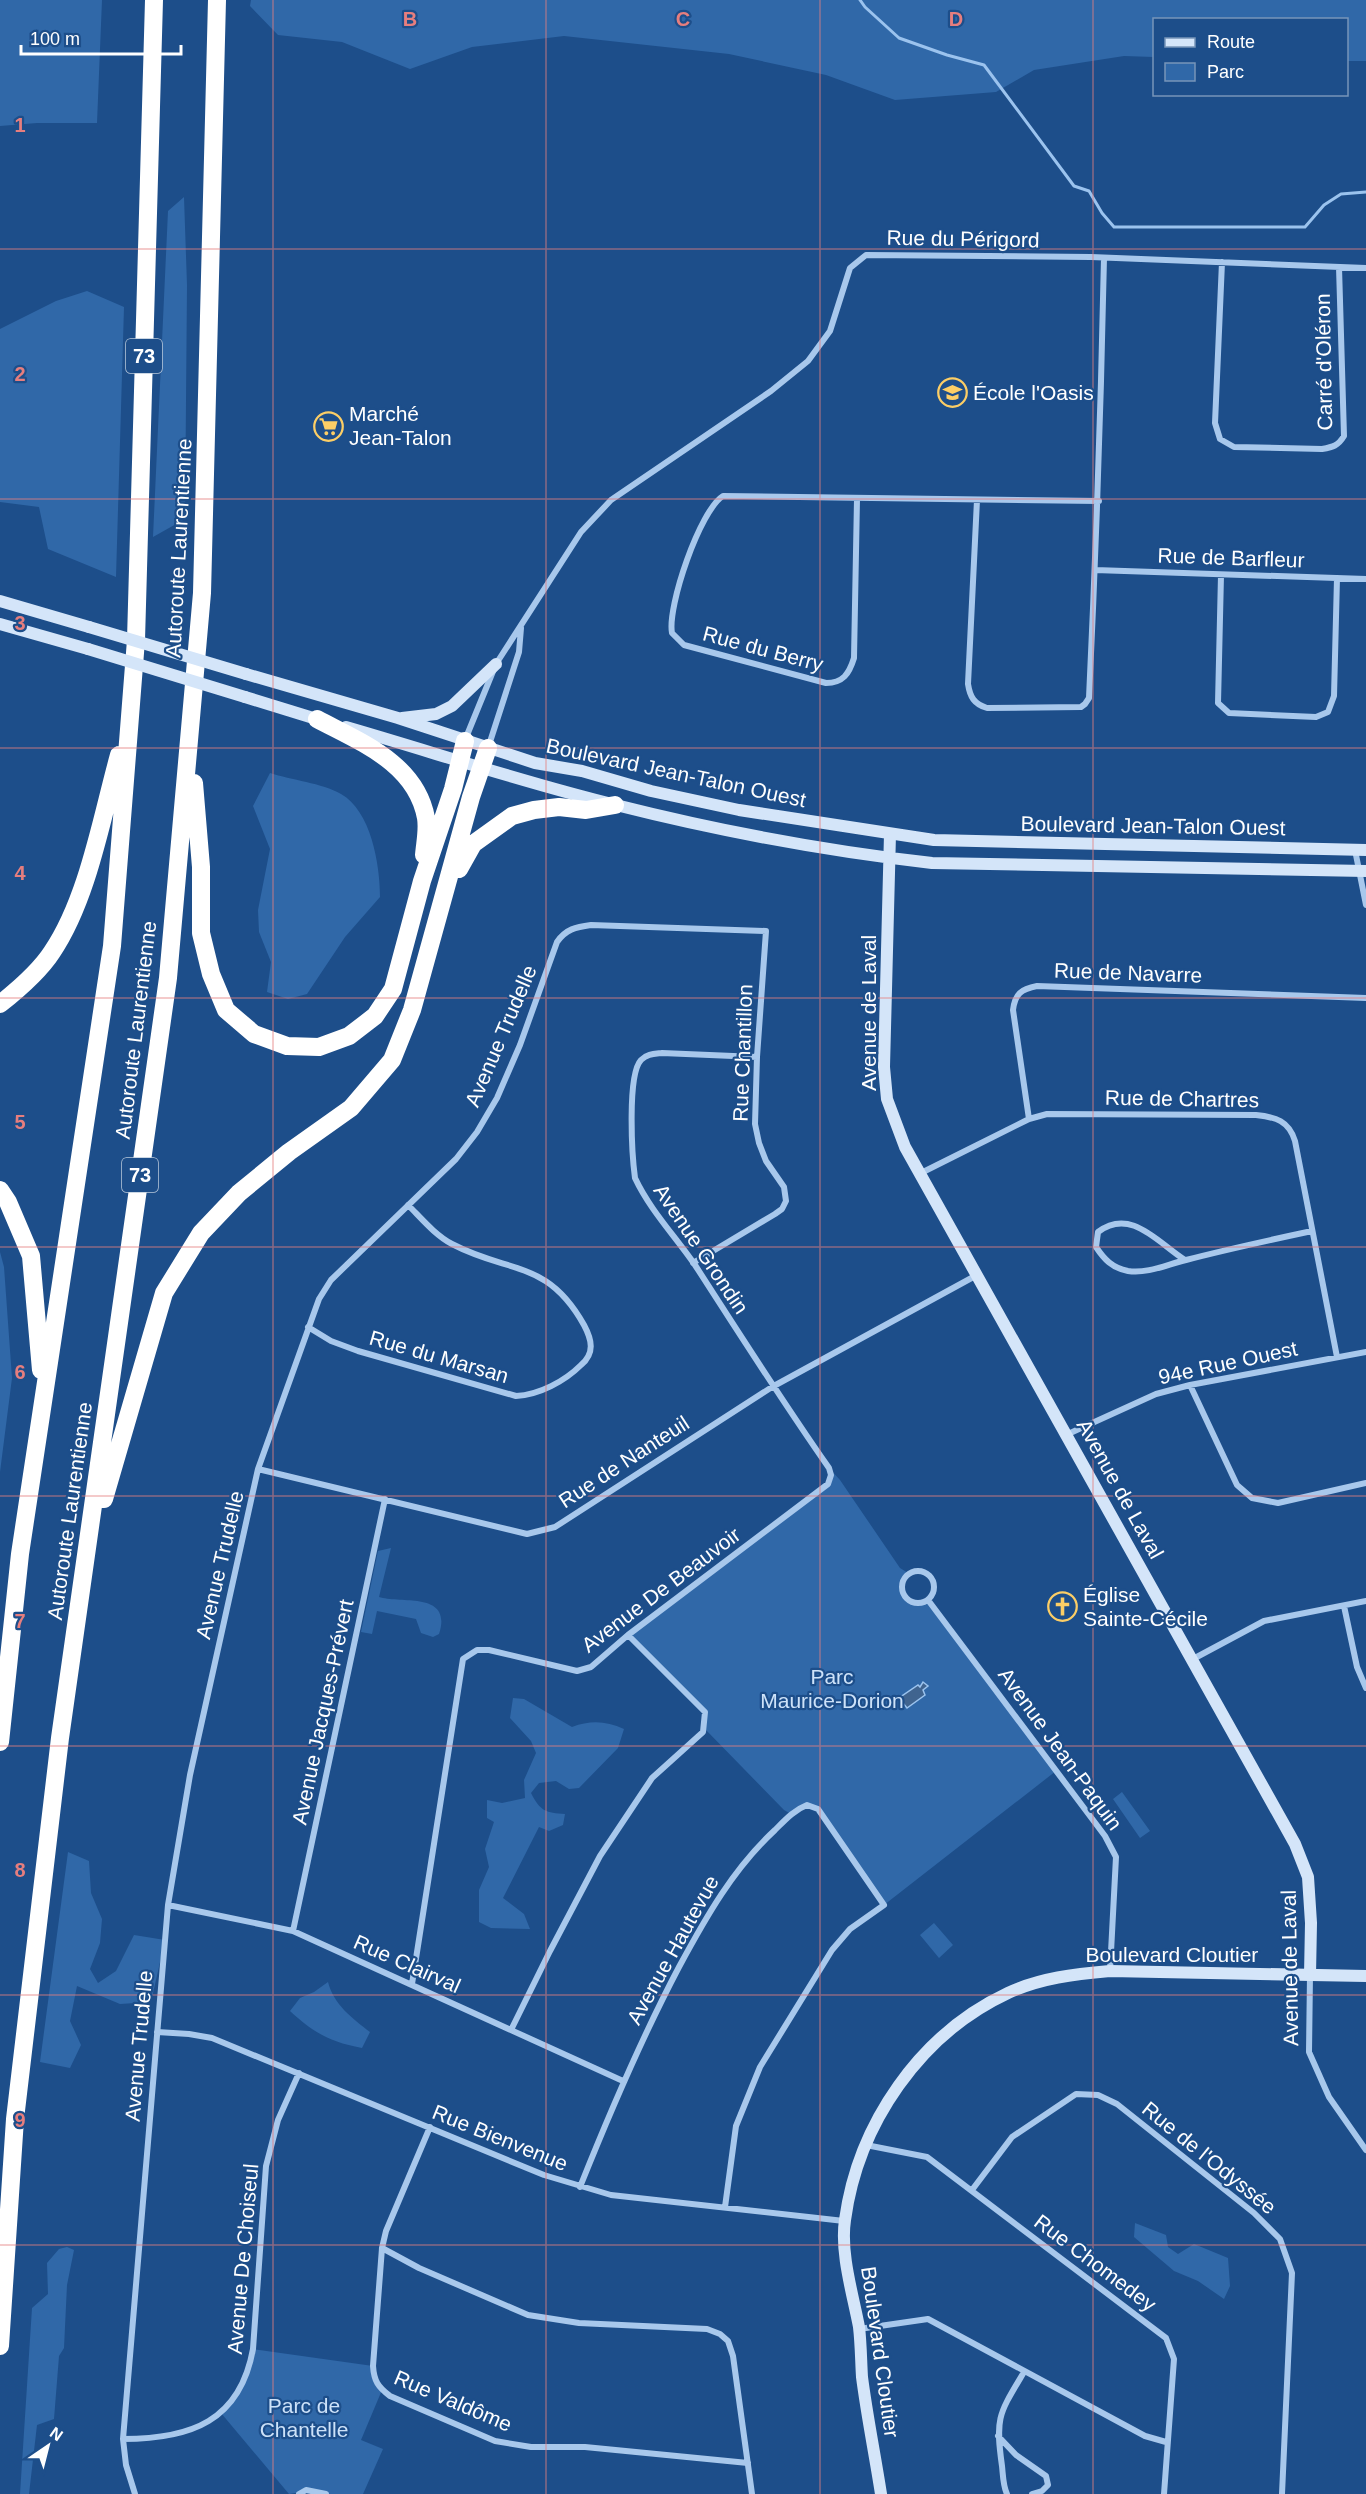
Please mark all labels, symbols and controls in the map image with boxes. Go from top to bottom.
text: B [403,8,417,30]
text: C [676,8,690,30]
text: D [949,8,963,30]
scale bar [21,18,182,56]
legend [1153,18,1348,96]
text: 100 m [30,29,80,49]
text: Route [1207,32,1255,52]
text: Parc [1207,62,1244,82]
text: 1 [14,114,26,136]
street label: Rue du Périgord [886,226,1040,251]
street label: Carré d'Oléron [1311,293,1336,431]
road number: 73 [126,339,162,373]
text: 2 [14,363,26,385]
school or university icon: École l'Oasis [936,377,968,409]
place label: École l'Oasis [973,381,1094,404]
place label: Marché Jean-Talon [349,402,452,449]
supermarket icon: Marché Jean-Talon [312,410,344,442]
street label: Autoroute Laurentienne [161,438,196,658]
street label: Rue de Barfleur [1157,543,1305,572]
text: 3 [14,612,26,634]
street label: Rue du Berry [700,621,826,676]
street label: Boulevard Jean-Talon Ouest [544,734,808,811]
street label: Boulevard Jean-Talon Ouest [1020,812,1286,839]
text: 4 [14,862,26,884]
street label: Autoroute Laurentienne [111,920,160,1140]
street label: Avenue de Laval [857,935,880,1091]
street label: Rue de Navarre [1054,958,1202,987]
street label: Avenue Trudelle [460,962,541,1110]
street label: Rue Chantillon [729,984,756,1122]
street label: Rue de Chartres [1105,1086,1259,1111]
text: 5 [14,1111,26,1133]
road number: 73 [122,1158,158,1192]
street label: Avenue Grondin [650,1180,753,1318]
street label: Rue du Marsan [367,1326,511,1387]
street label: 94e Rue Ouest [1156,1337,1300,1388]
text: 6 [14,1361,26,1383]
street label: Autoroute Laurentienne [43,1401,96,1621]
street label: Rue de Nanteuil [554,1411,693,1512]
street label: Avenue de Laval [1073,1415,1168,1563]
street label: Avenue Trudelle [191,1489,248,1641]
street label: Avenue De Beauvoir [577,1523,744,1657]
place label: Église Sainte-Cécile [1083,1583,1208,1630]
church icon: Église Sainte-Cécile [1046,1591,1078,1623]
street label: Avenue Jacques-Prévert [287,1597,358,1827]
text: 7 [14,1610,26,1632]
street label: Avenue Jean-Paquin [994,1663,1127,1834]
park label: Parc Maurice-Dorion [760,1665,904,1712]
text: 8 [14,1859,26,1881]
street label: Avenue Hautevue [622,1871,723,2028]
street label: Avenue de Laval [1277,1890,1302,2046]
street label: Rue Clairval [350,1930,464,1997]
street label: Boulevard Cloutier [1086,1943,1258,1966]
street label: Avenue Trudelle [120,1970,157,2122]
street label: Rue de l'Odyssée [1138,2097,1281,2219]
street label: Rue Bienvenue [429,2100,571,2175]
text: 9 [14,2109,26,2131]
street label: Avenue De Choiseul [223,2163,262,2355]
street label: Rue Chomedey [1030,2210,1161,2316]
street label: Boulevard Cloutier [857,2265,904,2439]
street label: Rue Valdôme [391,2365,516,2436]
park label: Parc de Chantelle [260,2394,348,2441]
north arrow [18,2416,78,2476]
text: N [47,2424,66,2444]

